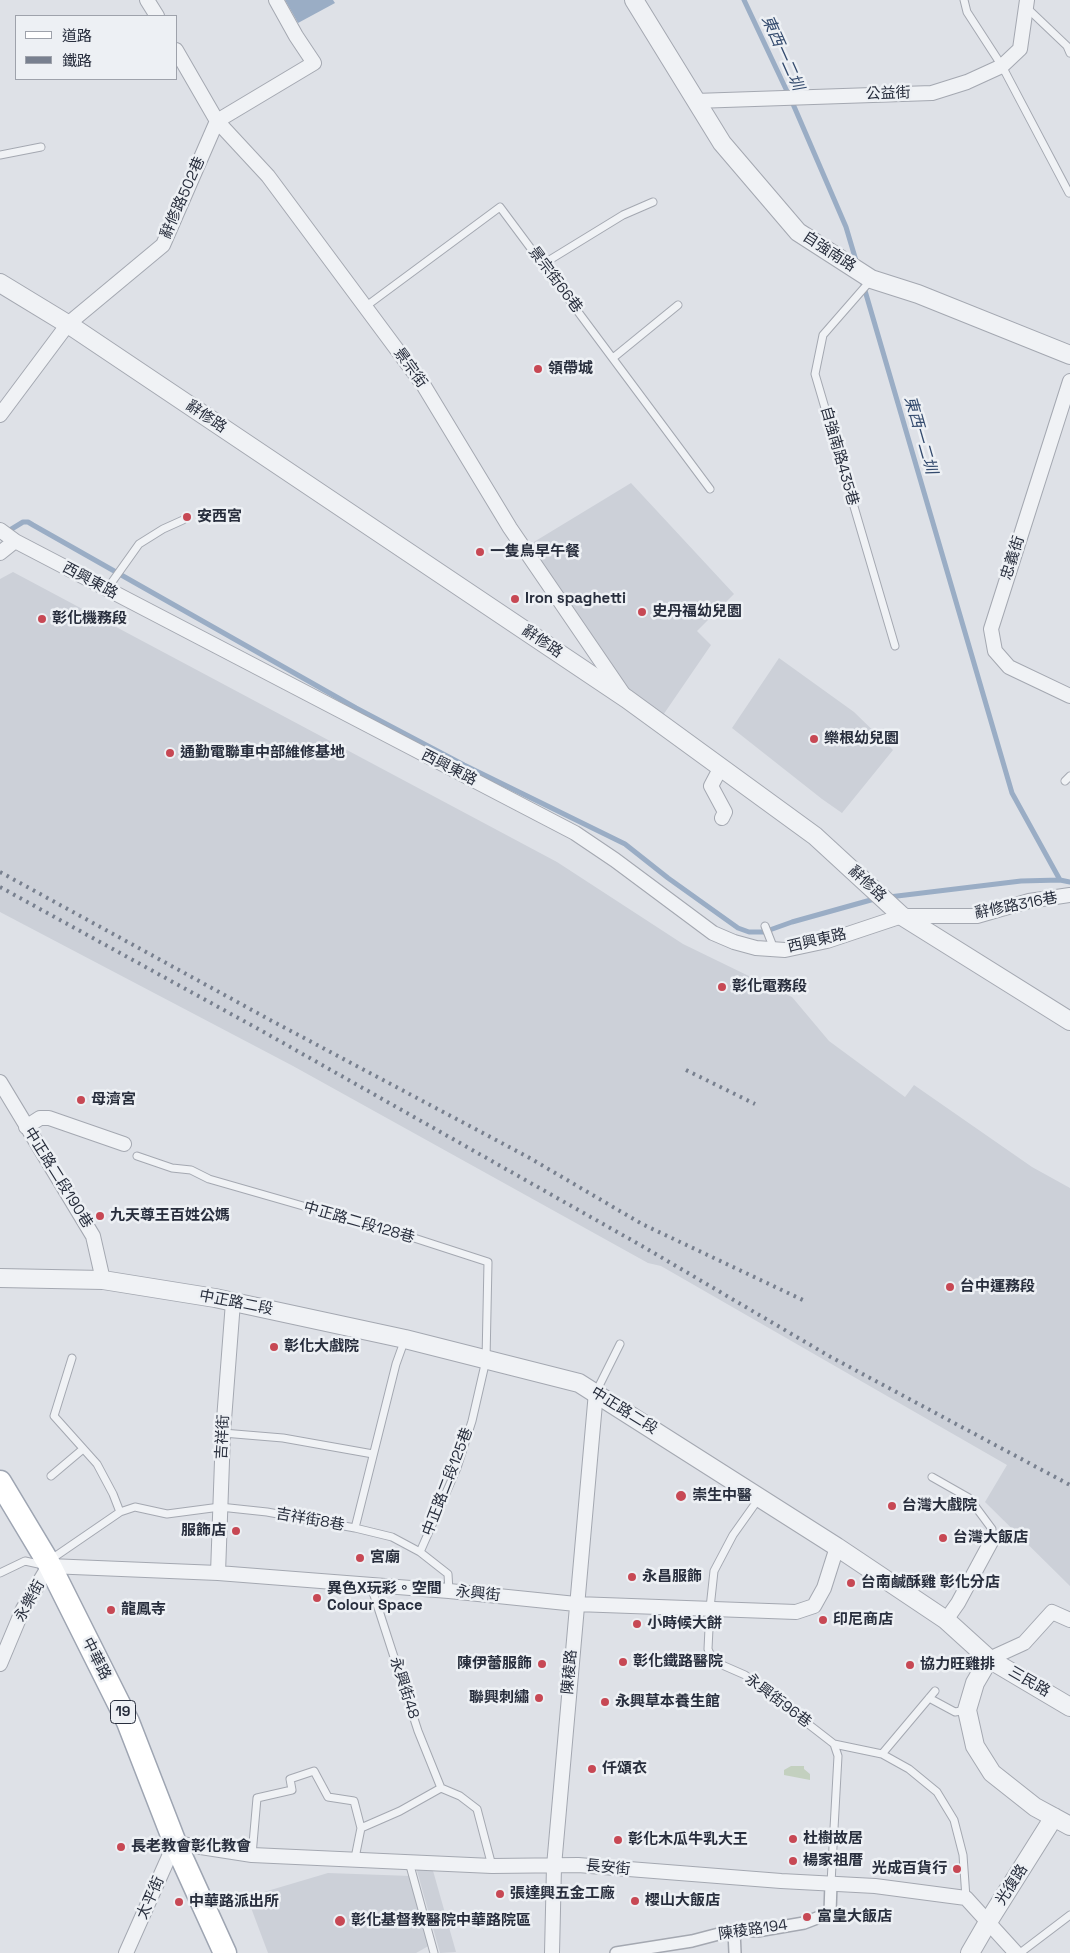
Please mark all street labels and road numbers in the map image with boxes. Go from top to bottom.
street label: 公益街 [865,84,911,104]
street label: 辭修路502巷 [157,154,209,242]
street label: 自強南路 [799,228,859,276]
street label: 景宗街66巷 [524,243,586,317]
street label: 景宗街 [389,345,431,391]
street label: 辭修路 [182,397,230,437]
street label: 自強南路435巷 [816,404,862,508]
street label: 忠義街 [997,534,1029,582]
street label: 西興東路 [59,559,121,603]
street label: 辭修路 [518,622,566,662]
street label: 西興東路 [418,746,480,790]
street label: 辭修路 [844,862,890,906]
street label: 辭修路316巷 [973,889,1059,923]
street label: 西興東路 [786,925,848,957]
street label: 中正路二段190巷 [20,1124,96,1232]
street label: 中正路二段128巷 [301,1199,417,1247]
street label: 中正路二段 [197,1287,275,1319]
street label: 中正路二段 [587,1383,661,1439]
street label: 吉祥街 [213,1414,233,1460]
street label: 中正路二段125巷 [419,1425,477,1539]
street label: 吉祥街8巷 [274,1505,346,1535]
street label: 永樂街 [11,1577,49,1625]
street label: 永興街 [455,1583,501,1605]
street label: 中華路 [78,1635,114,1683]
street label: 陳稜路 [559,1649,581,1695]
street label: 永興街48 [386,1655,422,1721]
street label: 三民路 [1005,1663,1053,1701]
street label: 永興街96巷 [741,1670,815,1732]
road number: 19 [110,1700,136,1724]
street label: 長安街 [585,1857,631,1879]
street label: 光復路 [992,1861,1032,1909]
street label: 太平街 [134,1874,168,1922]
street label: 陳稜路194 [717,1916,789,1944]

